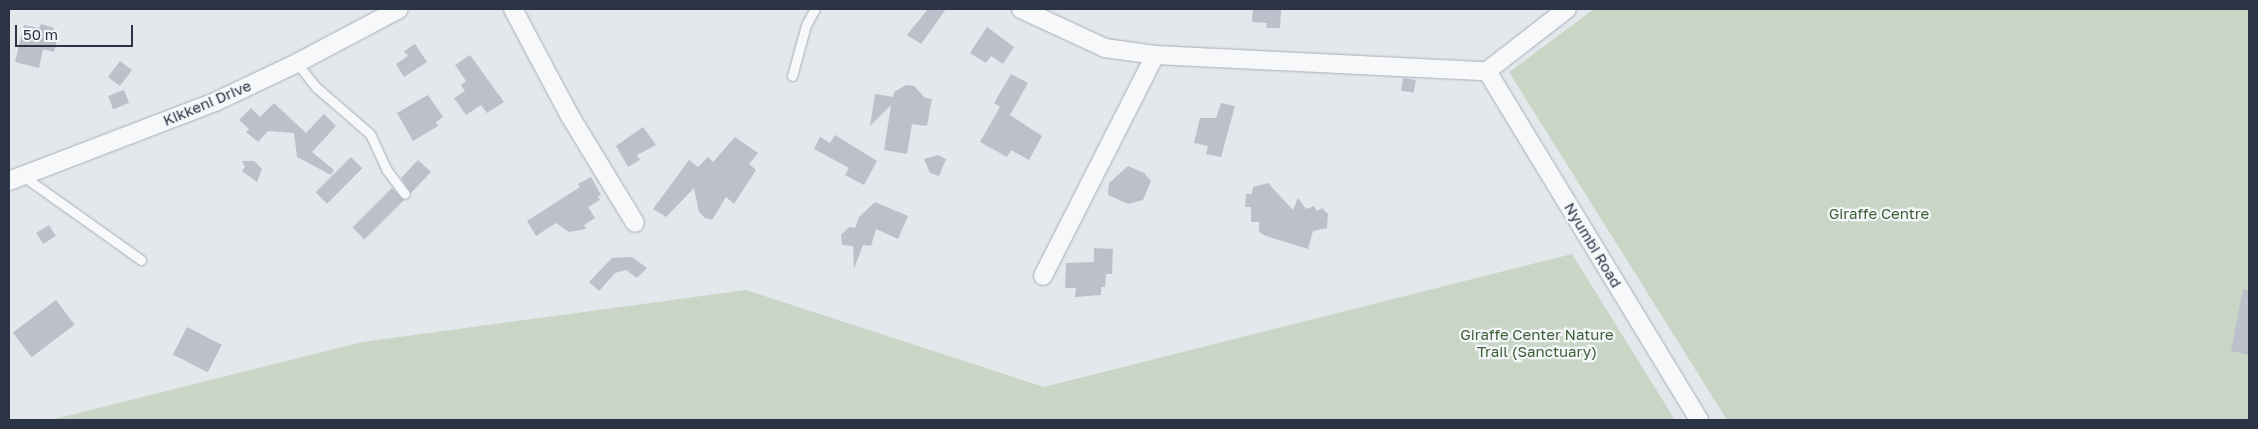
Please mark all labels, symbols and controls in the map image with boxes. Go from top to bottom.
scale bar [18,15,135,47]
text: 50 m [23,25,58,43]
street label: Kikkeni Drive [160,76,254,130]
street label: Nyumbi Road [1561,199,1625,291]
park label: Giraffe Centre [1829,205,1929,223]
park label: Giraffe Center Nature Trail (Sanctuary) [1460,325,1614,360]

